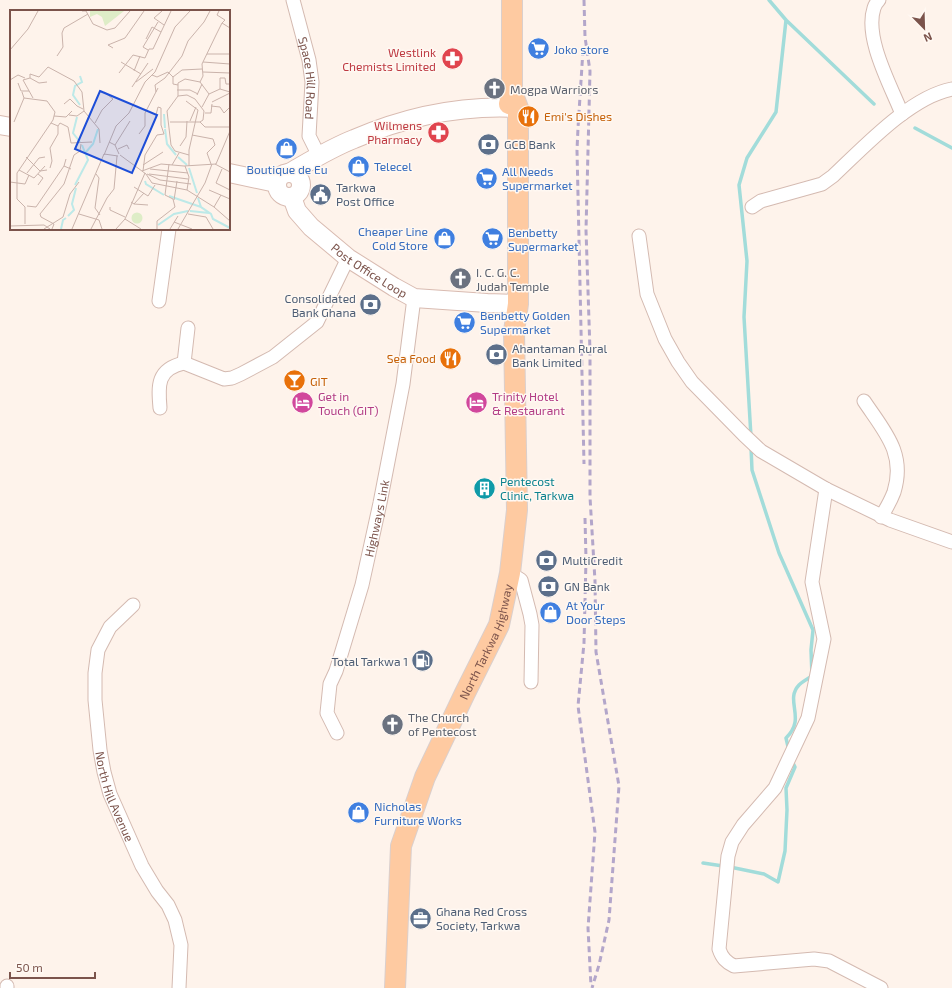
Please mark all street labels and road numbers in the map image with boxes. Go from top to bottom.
street label: Space Hill Road [296,35,319,120]
street label: Post Office Loop [329,240,410,300]
street label: Highways Link [361,478,391,558]
street label: North Tarkwa Highway [456,582,515,702]
street label: North Hill Avenue [93,750,137,844]

